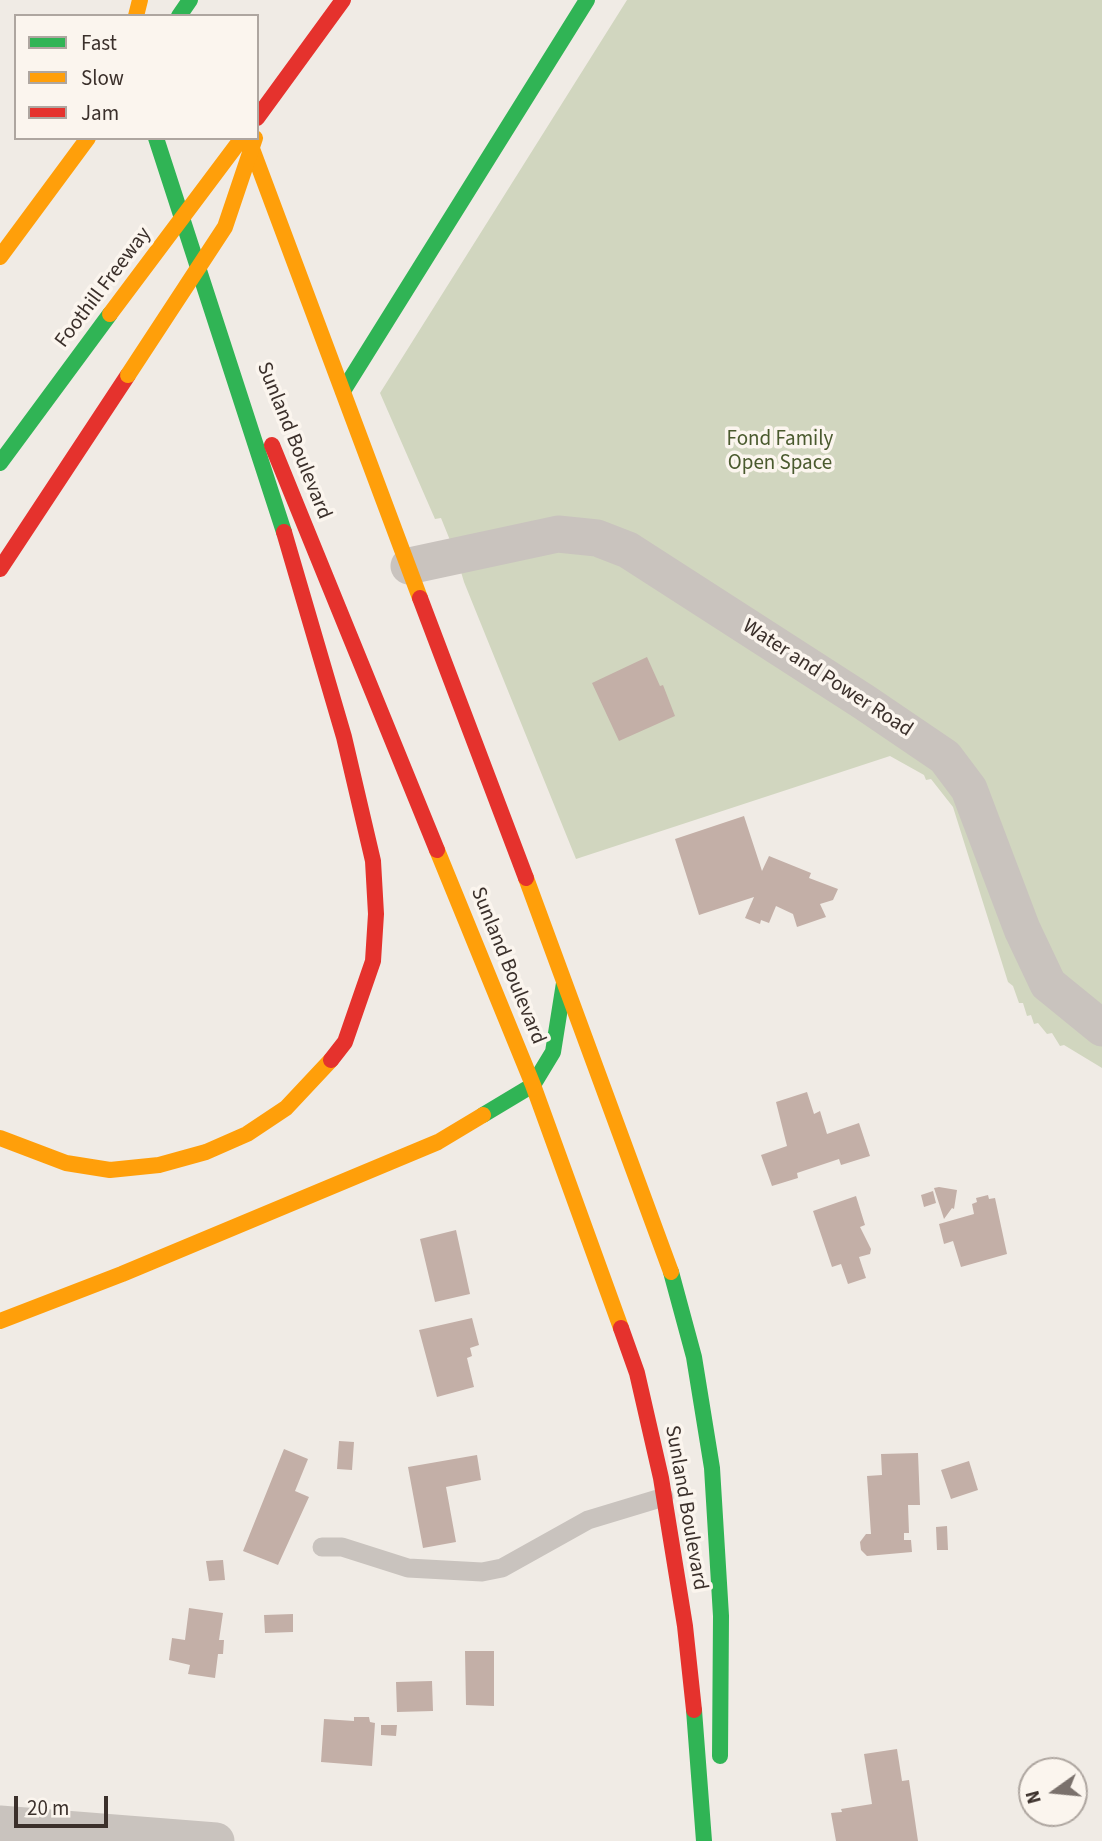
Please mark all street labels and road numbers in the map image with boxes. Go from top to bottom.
street label: Foothill Freeway [51,223,157,353]
street label: Sunland Boulevard [250,359,336,523]
street label: Water and Power Road [737,615,917,743]
street label: Sunland Boulevard [464,884,550,1048]
street label: Sunland Boulevard [658,1424,712,1592]

